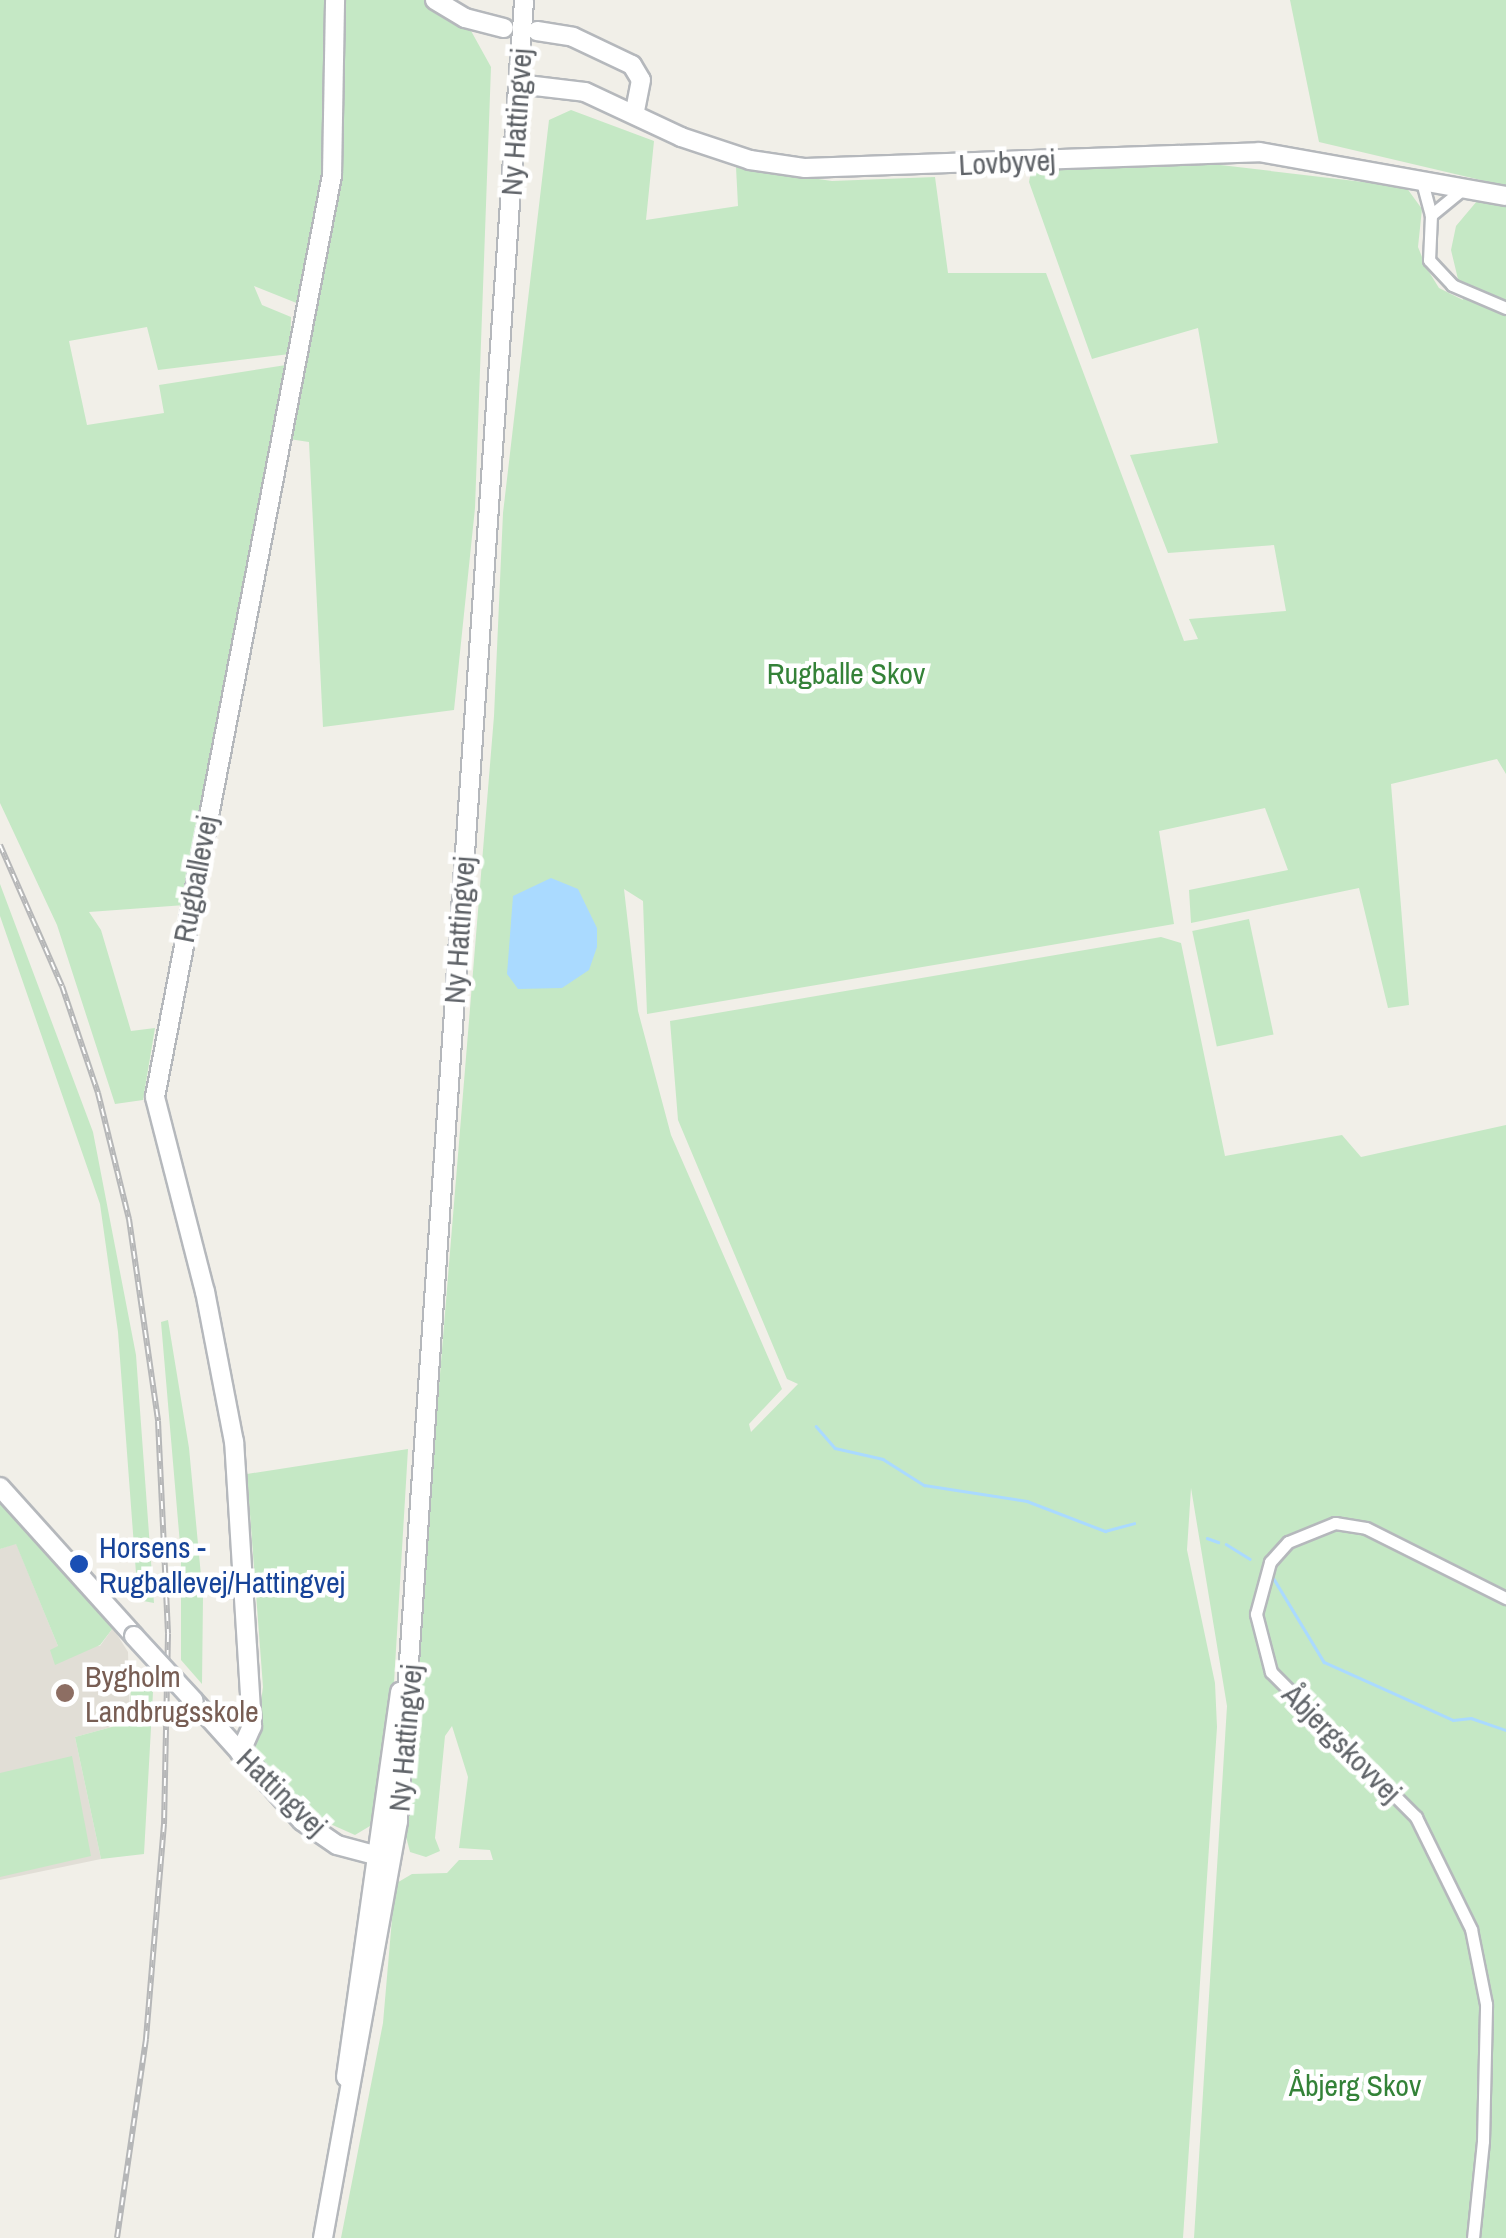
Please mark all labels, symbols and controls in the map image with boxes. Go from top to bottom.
street label: Ny Hattingvej [493,47,539,197]
street label: Lovbyvej [958,141,1056,183]
park label: Rugballe Skov [767,655,925,691]
street label: Rugballevej [165,812,225,946]
street label: Ny Hattingvej [436,855,482,1005]
place label: Horsens - Rugballevej/Hattingvej [99,1529,345,1600]
marker: Horsens - Rugballevej/Hattingvej [68,1553,90,1575]
place label: Bygholm Landbrugsskole [85,1658,259,1728]
street label: Ny Hattingvej [381,1663,429,1813]
street label: Åbjergskovvej [1275,1676,1409,1810]
marker: Bygholm Landbrugsskole [54,1682,76,1704]
street label: Hattingvej [230,1741,334,1843]
park label: Åbjerg Skov [1289,2067,1421,2103]

